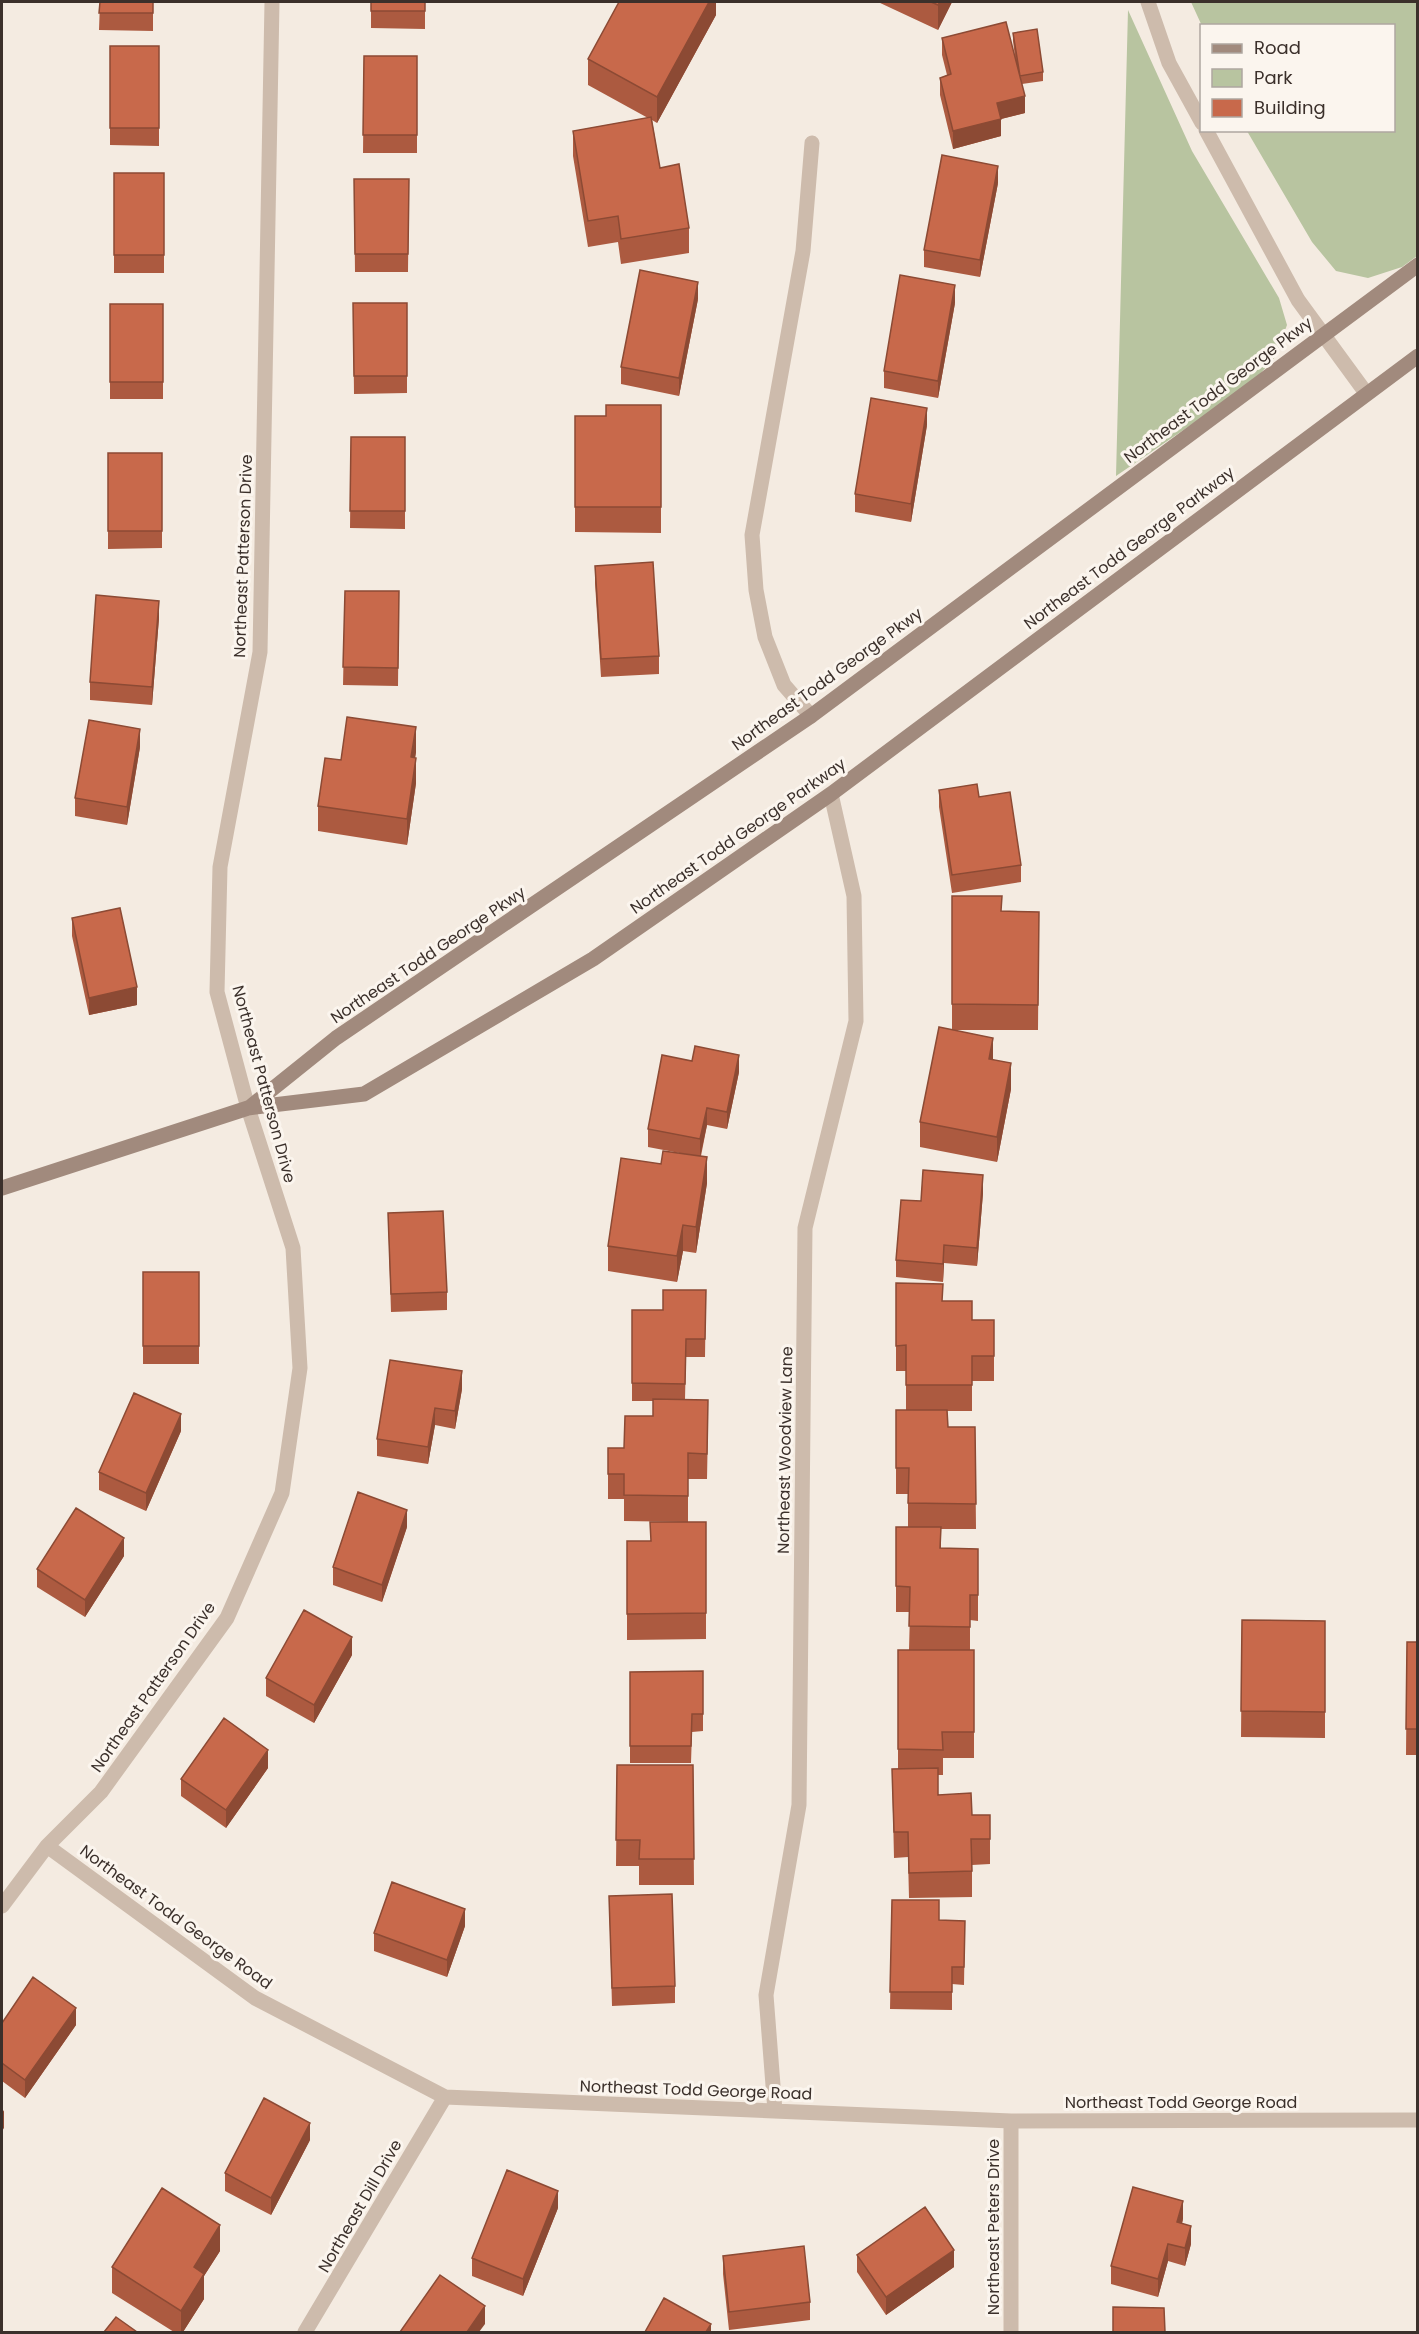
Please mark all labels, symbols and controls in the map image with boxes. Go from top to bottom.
legend [1200,24,1395,132]
text: Road [1254,35,1301,60]
text: Park [1254,65,1293,90]
text: Building [1254,95,1326,120]
street label: Northeast Todd George Pkwy [1119,311,1317,469]
street label: Northeast Patterson Drive [228,454,258,658]
street label: Northeast Todd George Parkway [1019,461,1239,635]
street label: Northeast Todd George Pkwy [727,602,927,756]
street label: Northeast Todd George Parkway [626,752,850,920]
street label: Northeast Todd George Pkwy [326,881,530,1029]
street label: Northeast Patterson Drive [227,983,301,1185]
street label: Northeast Woodview Lane [772,1346,798,1554]
street label: Northeast Patterson Drive [85,1597,221,1777]
street label: Northeast Todd George Road [75,1839,277,1995]
street label: Northeast Todd George Road [579,2074,813,2106]
street label: Northeast Todd George Road [1065,2091,1297,2114]
street label: Northeast Dill Drive [312,2135,408,2277]
street label: Northeast Peters Drive [982,2139,1005,2315]

